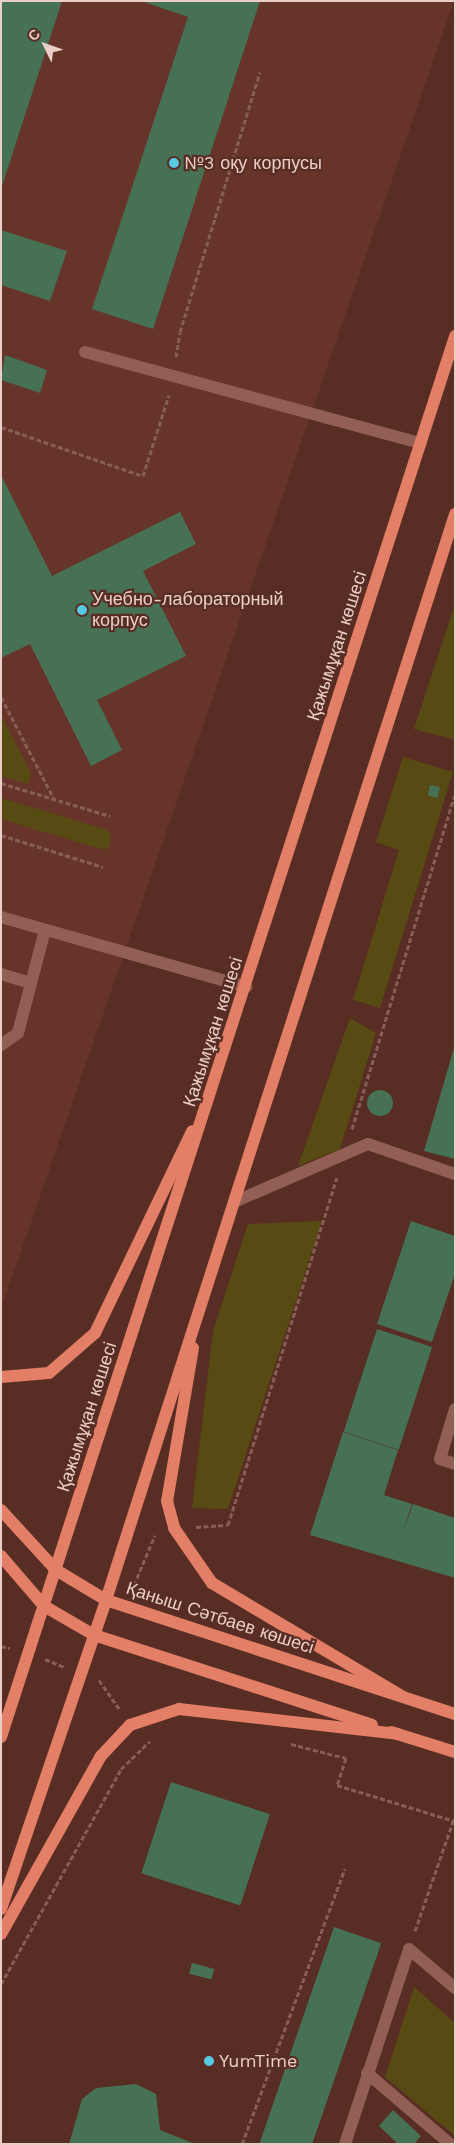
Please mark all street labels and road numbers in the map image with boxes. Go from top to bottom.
street label: Қажымұқан көшесі [303,568,371,724]
street label: Қажымұқан көшесі [179,954,247,1110]
street label: Қажымұқан көшесі [53,1339,121,1495]
street label: Қаныш Сәтбаев көшесі [123,1577,317,1659]

